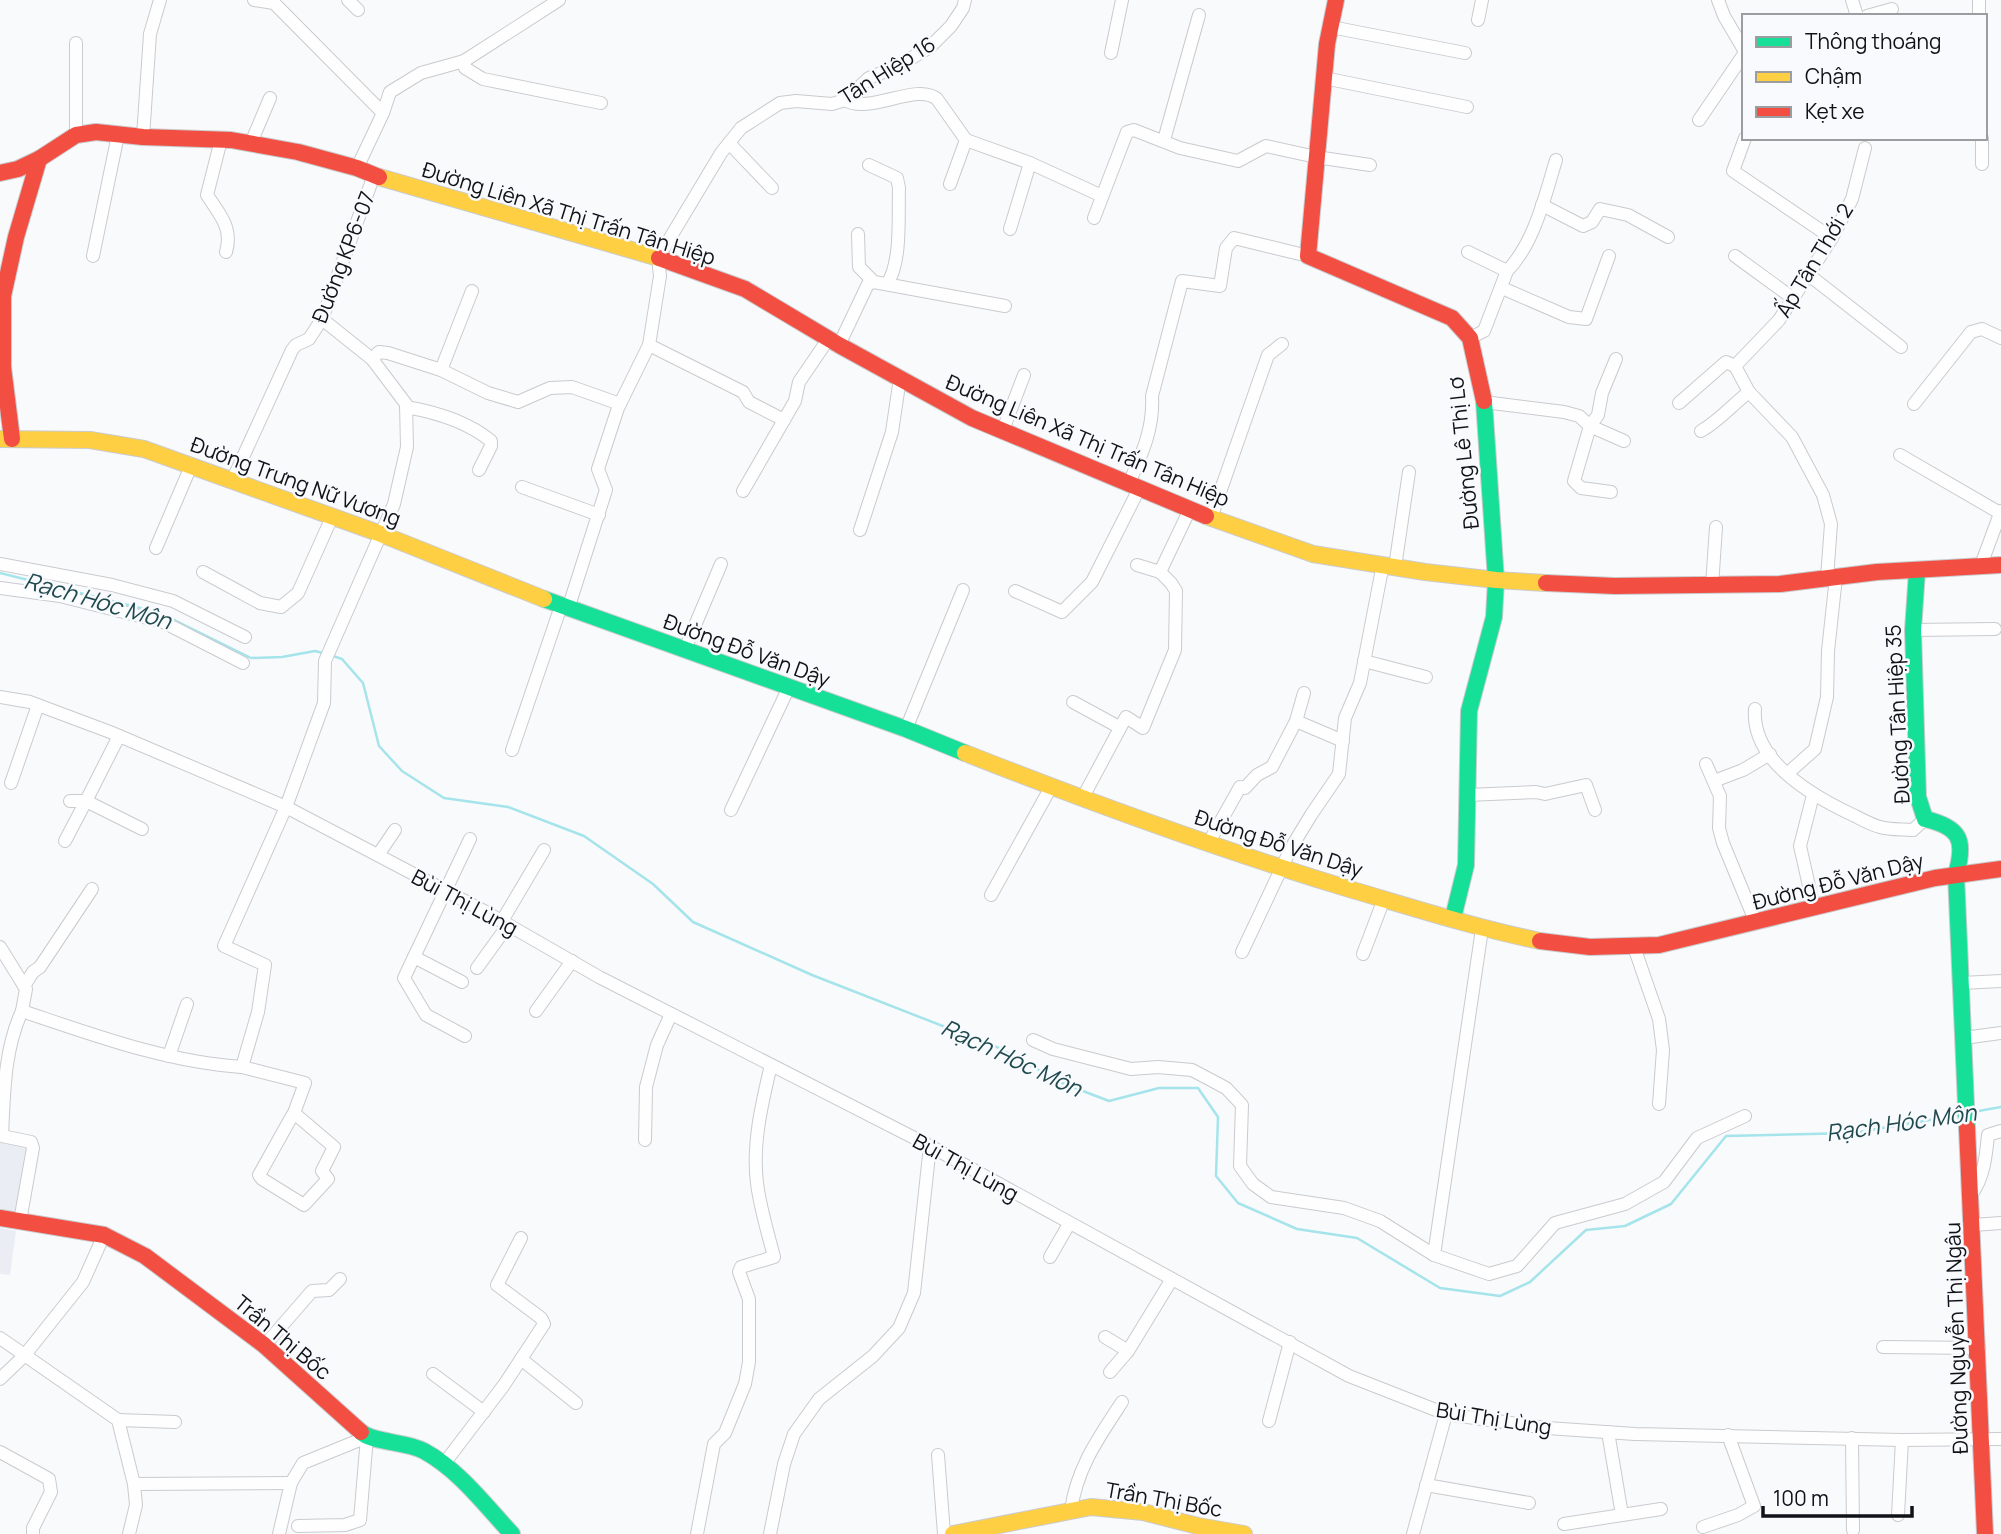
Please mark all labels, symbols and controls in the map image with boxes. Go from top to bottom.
legend [1742,14,1987,140]
text: Thông thoáng [1805,27,1941,55]
street label: Tân Hiệp 16 [834,29,940,111]
text: Chậm [1805,62,1862,90]
text: Kẹt xe [1805,97,1864,125]
street label: Đường Liên Xã Thị Trấn Tân Hiệp [419,155,719,271]
street label: Đường KP6-07 [305,187,381,327]
street label: Ấp Tân Thới 2 [1768,197,1859,322]
street label: Đường Liên Xã Thị Trấn Tân Hiệp [942,367,1234,513]
street label: Đường Lê Thị Lơ [1441,376,1485,530]
street label: Đường Trưng Nữ Vương [187,430,405,532]
water label: Rạch Hóc Môn [21,564,177,637]
street label: Đường Đỗ Văn Dậy [660,607,834,693]
street label: Đường Tân Hiệp 35 [1878,624,1916,804]
street label: Đường Đỗ Văn Dậy [1191,803,1367,883]
street label: Đường Đỗ Văn Dậy [1750,846,1926,916]
street label: Bùi Thị Lùng [407,862,523,942]
water label: Rạch Hóc Môn [937,1010,1089,1104]
water label: Rạch Hóc Môn [1824,1095,1980,1148]
street label: Bùi Thị Lùng [908,1126,1024,1208]
street label: Đường Nguyễn Thị Ngâu [1938,1222,1974,1454]
street label: Trần Thị Bốc [229,1288,337,1386]
street label: Bùi Thị Lùng [1434,1395,1554,1441]
scale bar [1763,1474,1912,1518]
street label: Trần Thị Bốc [1103,1475,1225,1523]
text: 100 m [1773,1484,1829,1512]

